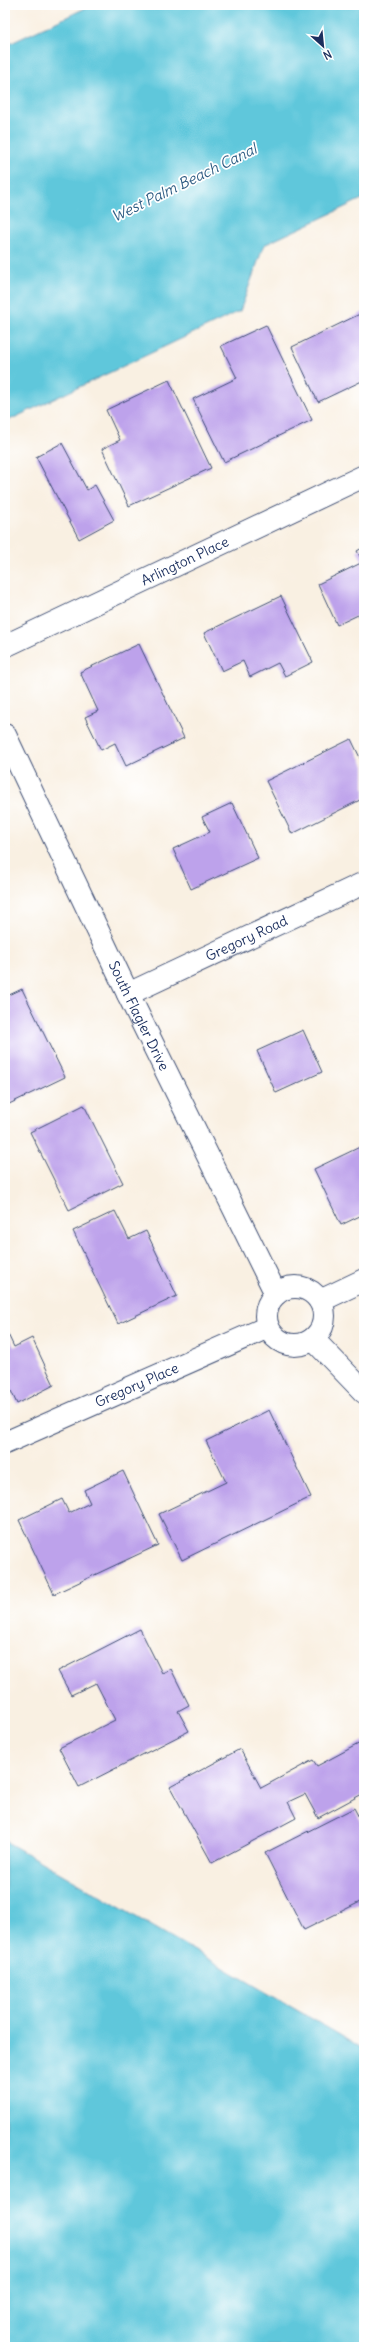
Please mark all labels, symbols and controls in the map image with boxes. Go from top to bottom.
north arrow [303,26,343,66]
text: N [321,47,334,63]
water label: West Palm Beach Canal [108,138,262,226]
street label: Arlington Place [138,532,232,589]
street label: Gregory Road [203,911,290,965]
street label: South Flagler Drive [105,958,173,1073]
street label: Gregory Place [92,1359,181,1411]

